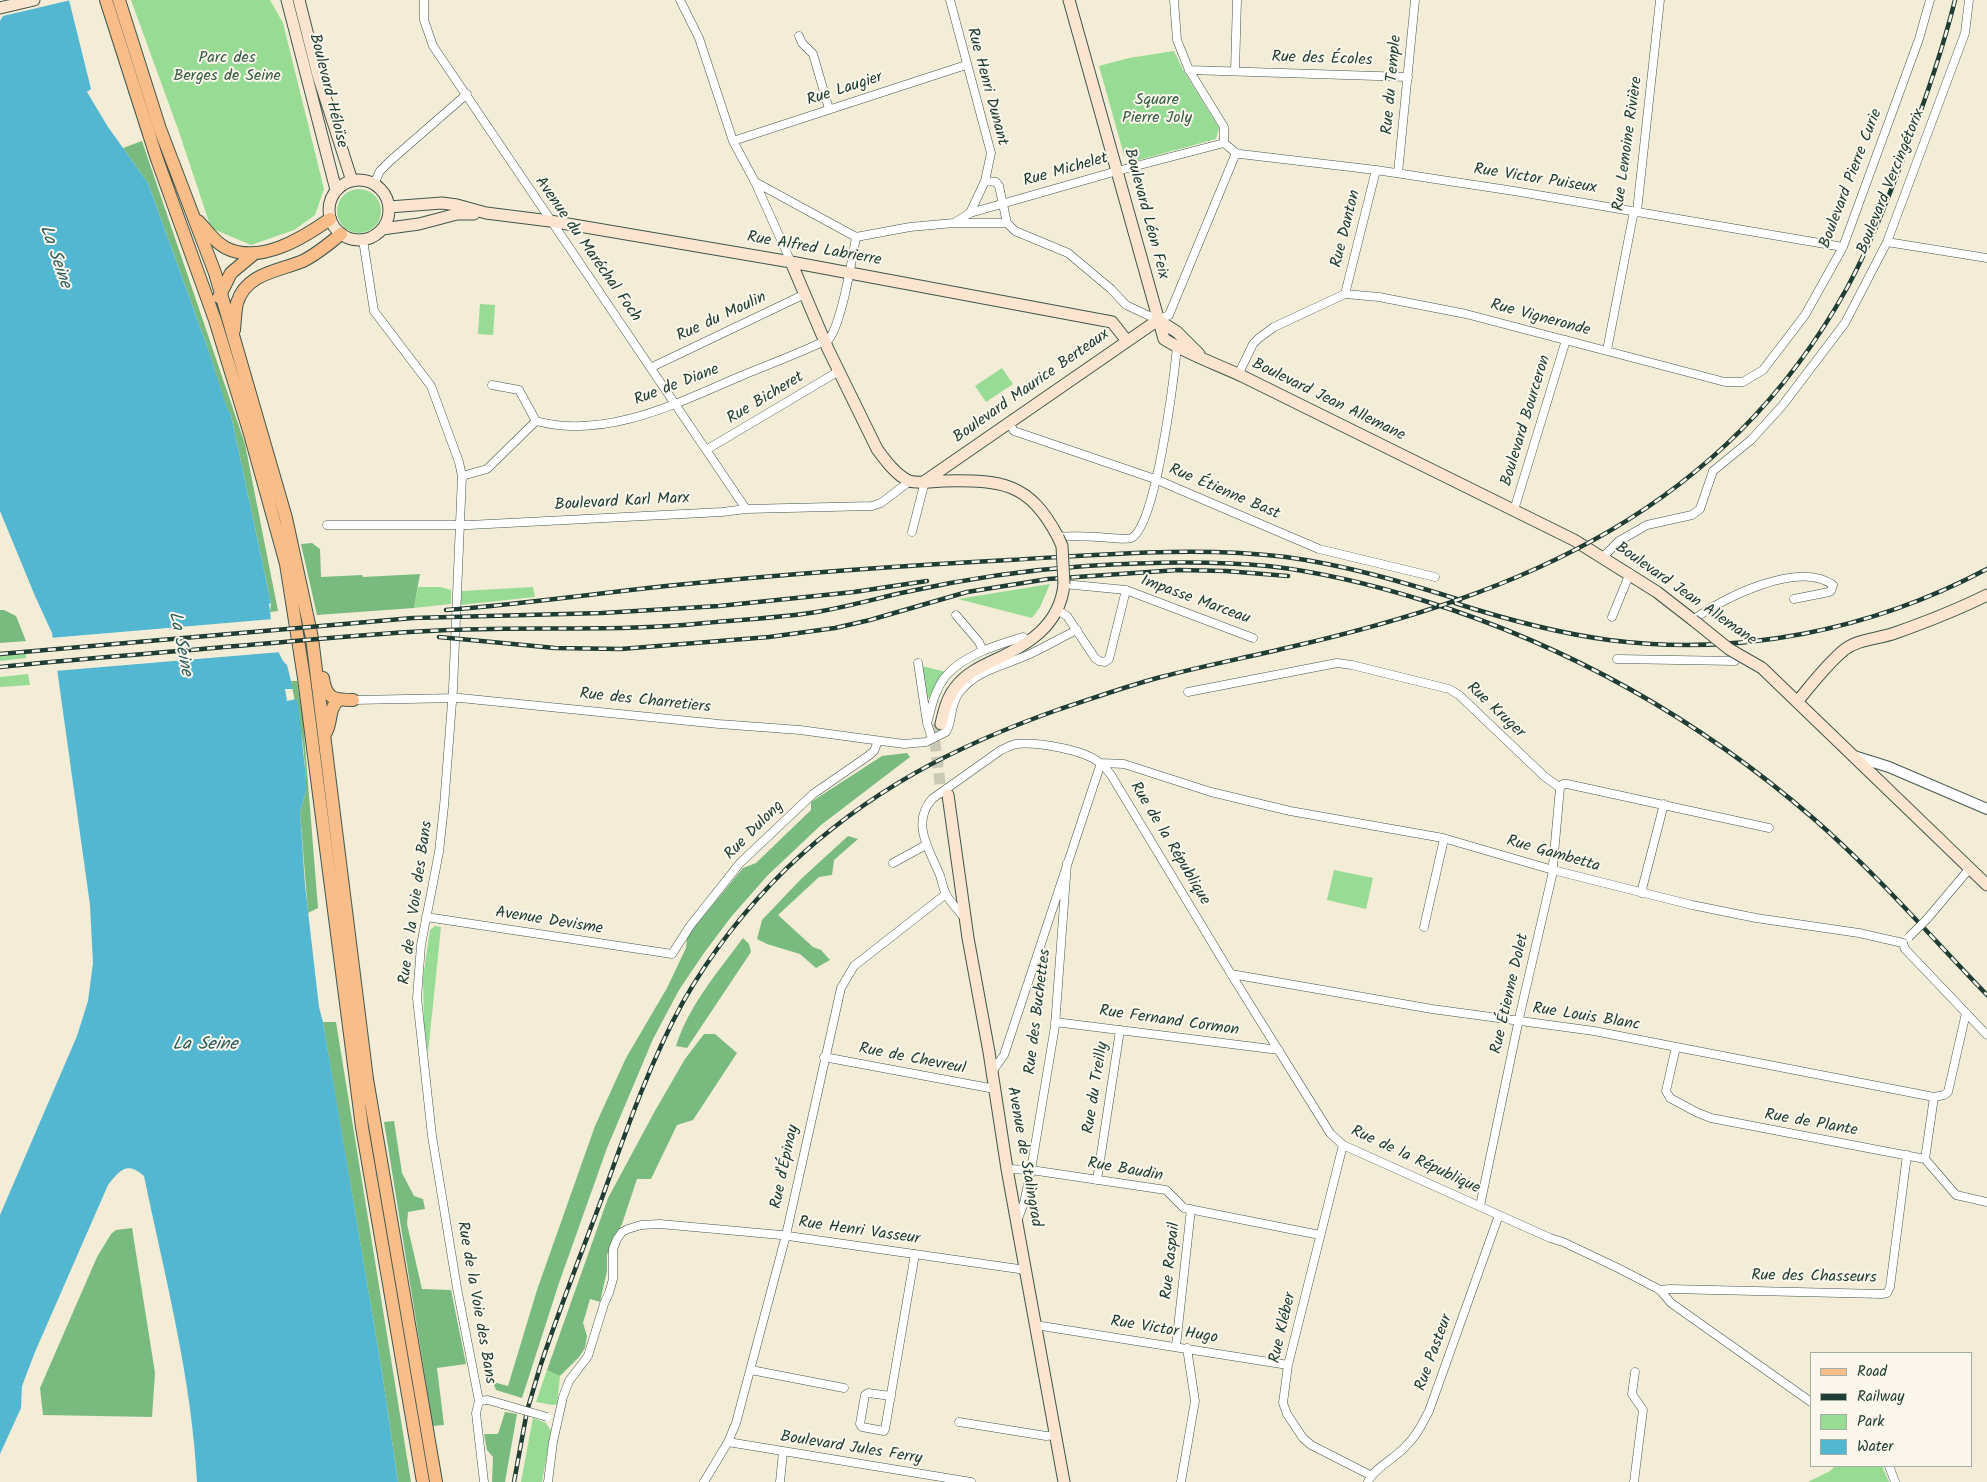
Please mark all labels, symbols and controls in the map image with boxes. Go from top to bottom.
street label: Rue Henri Dunant [961,26,1011,148]
street label: Boulevard Héloïse [304,32,350,150]
street label: Rue du Temple [1379,34,1407,136]
park label: Parc des Berges de Seine [173,49,281,87]
street label: Rue des Écoles [1271,49,1373,71]
street label: Rue Laugier [805,69,885,111]
street label: Rue Lemoine Rivière [1610,75,1648,213]
park label: Square Pierre Joly [1122,91,1192,129]
street label: Boulevard Pierre Curie [1817,107,1887,251]
street label: Boulevard Vercingétorix [1854,107,1930,257]
street label: Boulevard Léon Feix [1118,147,1172,281]
street label: Rue Michelet [1021,150,1111,192]
street label: Rue Victor Puiseux [1472,161,1598,199]
street label: Avenue du Maréchal Foch [530,174,644,326]
street label: Rue Danton [1328,188,1366,270]
water label: La Seine [33,223,75,291]
street label: Rue Alfred Labrierre [745,229,883,271]
street label: Rue du Moulin [674,289,770,347]
street label: Rue Vigneronde [1488,296,1592,342]
street label: Boulevard Maurice Berteaux [950,326,1114,448]
street label: Boulevard Bourceron [1498,353,1556,489]
street label: Boulevard Jean Allemane [1248,356,1408,446]
street label: Rue de Diane [632,361,722,411]
street label: Rue Bicheret [724,369,808,429]
street label: Rue Étienne Bast [1166,461,1282,525]
street label: Boulevard Karl Marx [554,490,690,516]
street label: Boulevard Jean Allemane [1611,539,1759,651]
street label: Impasse Marceau [1138,572,1252,630]
water label: La Seine [162,610,196,678]
street label: Rue Kruger [1462,679,1528,743]
street label: Rue des Charretiers [578,686,712,718]
street label: Rue de la République [1125,779,1213,909]
street label: Rue Dulong [721,797,789,865]
street label: Rue de la Voie des Bans [396,820,438,986]
street label: Rue Gambetta [1504,833,1602,877]
street label: Avenue Devisme [494,904,604,940]
street label: Rue Étienne Dolet [1488,932,1534,1056]
street label: Rue des Buchettes [1022,948,1056,1076]
street label: Rue Louis Blanc [1531,1000,1641,1036]
street label: Rue Fernand Cormon [1098,1003,1240,1041]
water label: La Seine [172,1035,238,1057]
street label: Rue de Chevreul [857,1040,967,1080]
street label: Rue du Treilly [1080,1041,1114,1135]
street label: Avenue de Stalingrad [1001,1085,1045,1229]
street label: Rue de Plante [1763,1106,1859,1142]
street label: Rue d'Épinay [768,1123,804,1211]
street label: Rue de la République [1347,1123,1483,1199]
street label: Rue Baudin [1086,1155,1164,1187]
street label: Rue Henri Vasseur [797,1214,921,1250]
street label: Rue de la Voie des Bans [451,1220,499,1386]
street label: Rue Raspail [1158,1222,1186,1300]
street label: Rue des Chasseurs [1751,1267,1877,1289]
street label: Rue Kléber [1267,1291,1301,1365]
street label: Rue Pasteur [1412,1312,1458,1394]
street label: Rue Victor Hugo [1109,1313,1219,1349]
legend [1810,1352,1972,1467]
text: Road [1857,1360,1887,1384]
text: Railway [1857,1385,1904,1409]
text: Park [1857,1410,1884,1434]
street label: Boulevard Jules Ferry [779,1428,923,1470]
text: Water [1857,1435,1893,1459]

